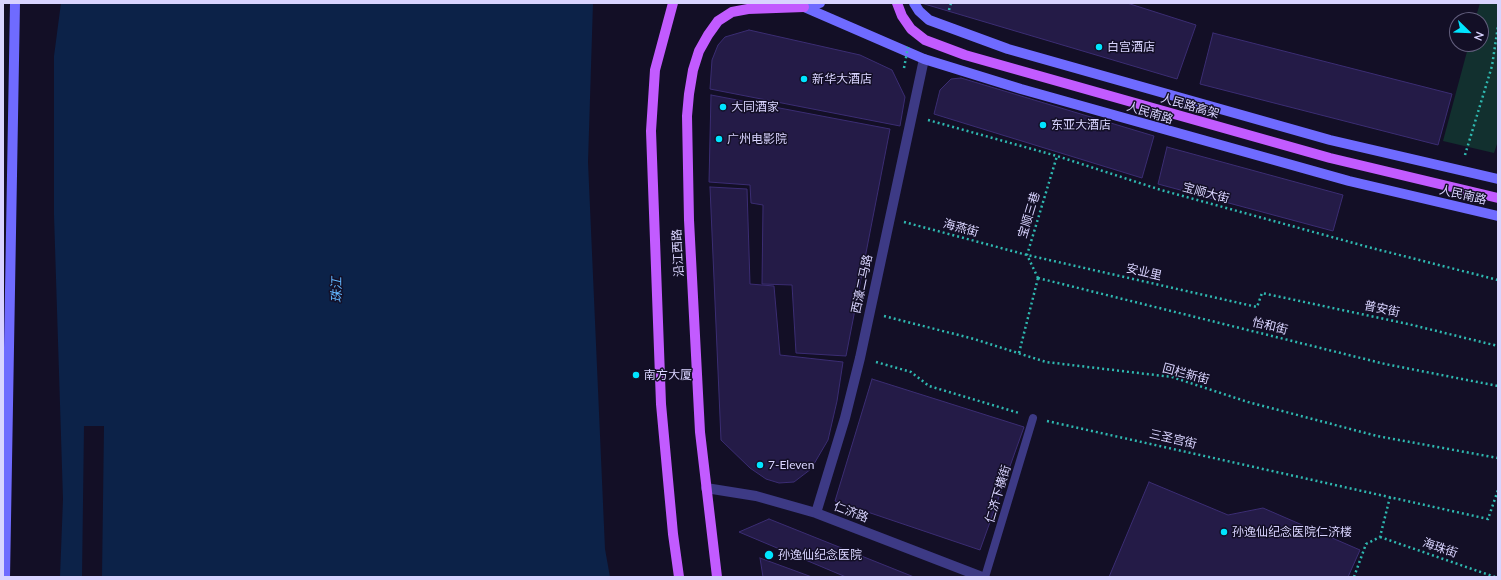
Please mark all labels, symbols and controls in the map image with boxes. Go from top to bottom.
north arrow [1449,12,1489,52]
text: N [1472,30,1487,43]
place label: 白宫酒店 [1107,40,1155,54]
marker: 白宫酒店 [1094,42,1104,52]
place label: 新华大酒店 [812,72,872,86]
marker: 新华大酒店 [799,74,809,84]
street label: 人民路高架 [1159,91,1221,121]
street label: 人民南路 [1125,99,1175,127]
place label: 大同酒家 [731,100,779,114]
marker: 大同酒家 [718,102,728,112]
place label: 东亚大酒店 [1051,118,1111,132]
marker: 东亚大酒店 [1038,120,1048,130]
place label: 广州电影院 [727,132,787,146]
marker: 广州电影院 [714,134,724,144]
street label: 宝顺大街 [1181,180,1231,206]
street label: 人民南路 [1438,183,1488,207]
street label: 宝顺三巷 [1015,190,1043,240]
street label: 海燕街 [942,216,980,240]
street label: 沿江西路 [670,229,686,277]
street label: 西濠二马路 [849,253,875,315]
street label: 安业里 [1125,261,1163,283]
water label: 珠江 [329,277,345,303]
street label: 普安街 [1363,298,1401,320]
street label: 怡和街 [1251,315,1289,337]
street label: 回栏新街 [1161,361,1211,387]
place label: 南方大厦 [644,368,692,382]
marker: 南方大厦 [631,370,641,380]
street label: 三圣宫街 [1148,427,1198,451]
place label: 7-Eleven [768,458,814,472]
marker: 7-Eleven [755,460,765,470]
street label: 仁济下横街 [982,463,1014,525]
street label: 仁济路 [832,499,870,525]
place label: 孙逸仙纪念医院仁济楼 [1232,525,1352,539]
marker: 孙逸仙纪念医院仁济楼 [1219,527,1229,537]
street label: 海珠街 [1421,535,1459,561]
place label: 孙逸仙纪念医院 [778,548,862,562]
marker: 孙逸仙纪念医院 [763,549,775,561]

